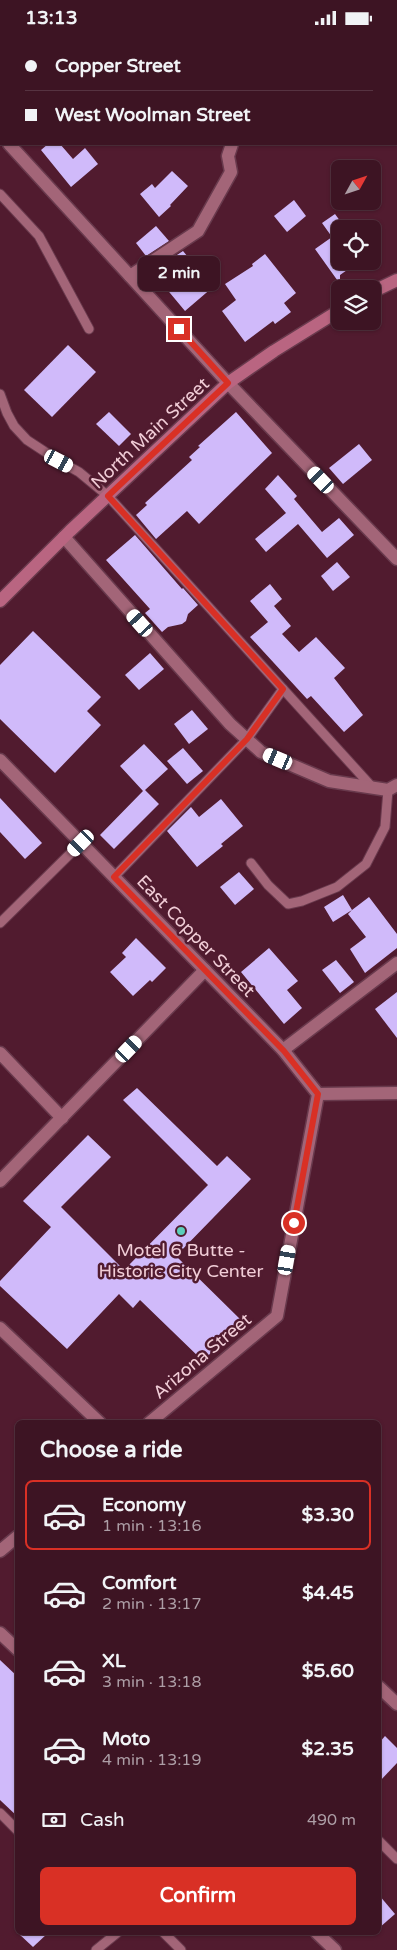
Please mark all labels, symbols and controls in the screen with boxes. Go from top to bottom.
text: 13:13 [25,7,78,29]
text: Copper Street [55,55,181,77]
text: West Woolman Street [55,104,250,126]
north arrow [331,160,381,210]
map controls [331,160,381,330]
button: locate [331,220,381,270]
callout: 2 min [138,257,220,291]
text: 2 min [158,263,200,283]
button: layers [331,280,381,330]
route end [168,318,190,340]
street label: North Main Street [86,372,214,493]
car [42,447,75,475]
car [305,464,336,496]
car [124,607,155,639]
car [261,746,294,772]
car [65,827,96,859]
street label: East Copper Street [132,871,260,1002]
car [113,1033,144,1065]
route start [283,1212,305,1234]
marker: Motel 6 Butte - Historic City Center [175,1225,187,1237]
place label: Motel 6 Butte - Historic City Center [99,1239,264,1282]
car [277,1244,296,1276]
street label: Arizona Street [148,1308,256,1404]
text: Choose a ride [40,1437,183,1463]
icon: car [42,1493,87,1538]
text: Economy [102,1494,186,1516]
text: $3.30 [302,1504,354,1526]
text: 1 min · 13:16 [102,1516,201,1536]
icon: car [42,1571,87,1616]
text: Comfort [102,1572,176,1594]
text: $4.45 [302,1582,354,1604]
text: 2 min · 13:17 [102,1594,201,1614]
icon: car [42,1649,87,1694]
text: XL [102,1650,126,1672]
text: $5.60 [302,1660,354,1682]
text: 3 min · 13:18 [102,1672,201,1692]
icon: car [42,1727,87,1772]
text: Moto [102,1728,150,1750]
text: $2.35 [302,1738,354,1760]
text: 4 min · 13:19 [102,1750,201,1770]
icon: cash [40,1806,68,1834]
text: Cash [80,1809,125,1831]
text: 490 m [307,1810,356,1830]
button: Confirm [40,1867,356,1925]

